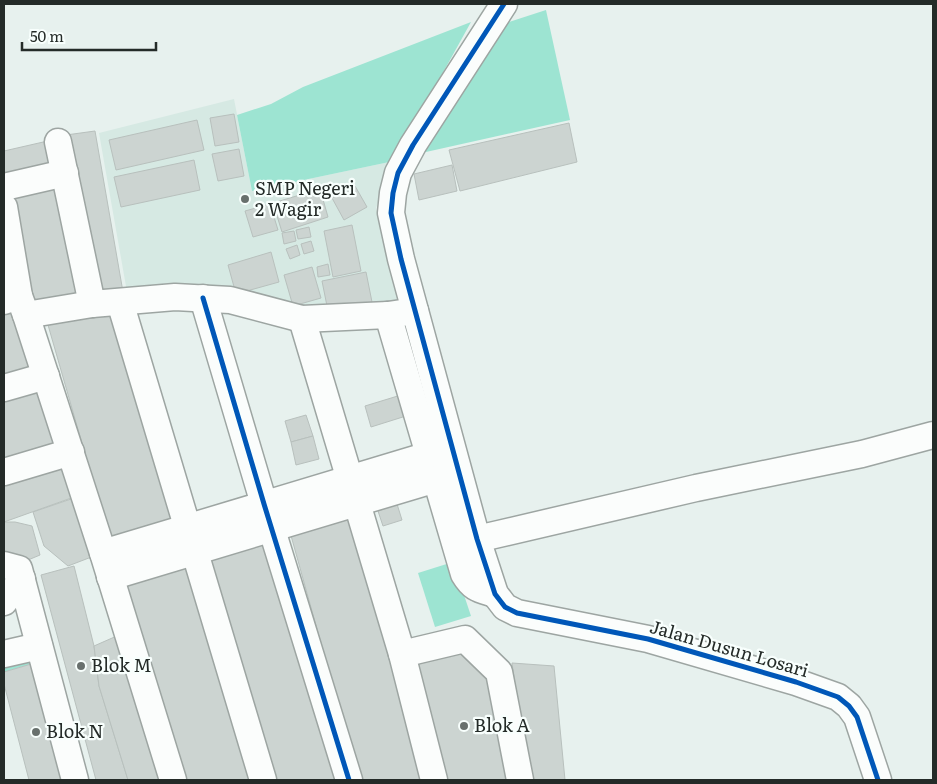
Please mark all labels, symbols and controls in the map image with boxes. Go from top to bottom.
scale bar [22,20,156,52]
text: 50 m [30,24,64,47]
place label: SMP Negeri 2 Wagir [255,174,355,222]
marker: SMP Negeri 2 Wagir [239,193,251,205]
street label: Jalan Dusun Losari [647,612,812,683]
place label: Blok M [91,651,152,678]
marker: Blok M [75,660,87,672]
place label: Blok A [474,711,530,738]
place label: Blok N [46,717,104,744]
marker: Blok A [458,720,470,732]
marker: Blok N [30,726,42,738]

